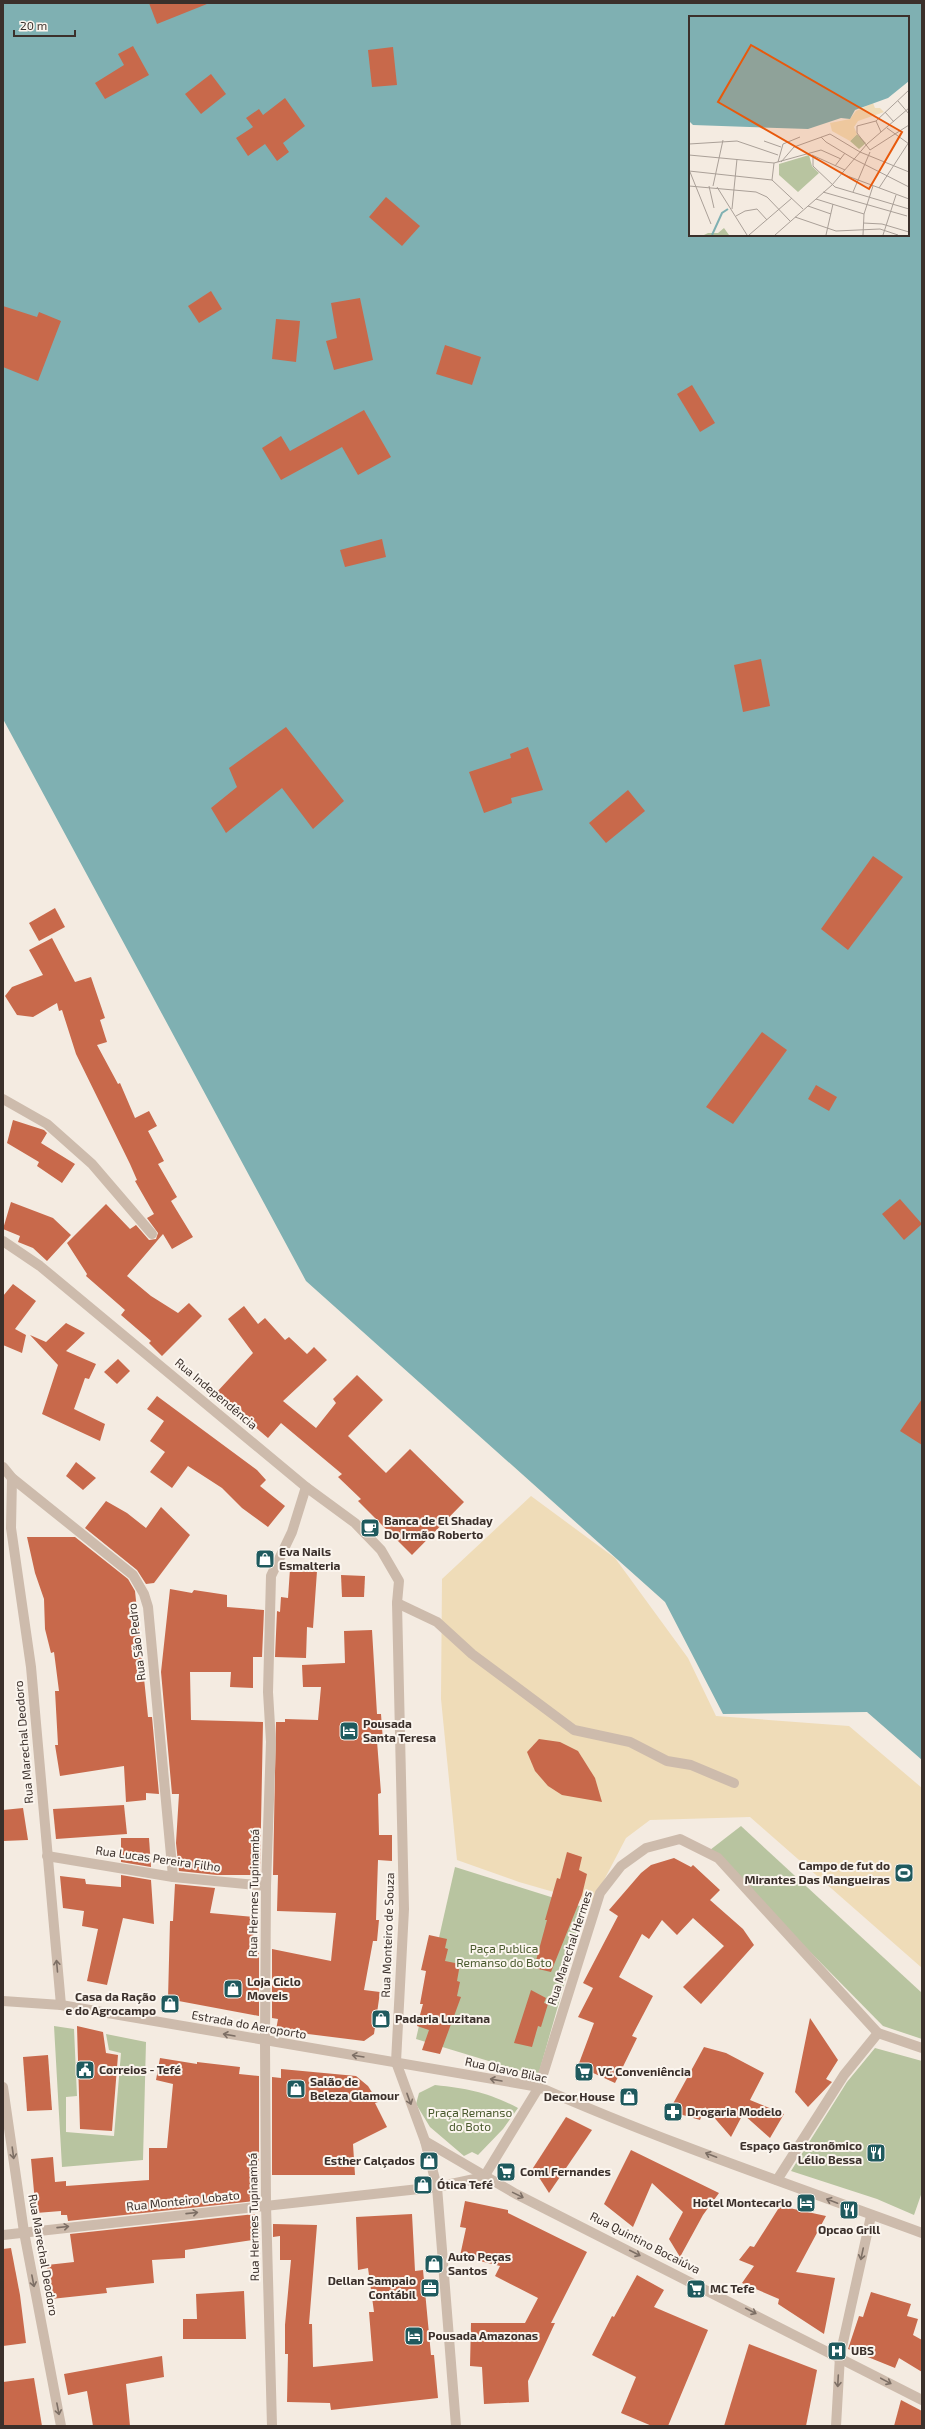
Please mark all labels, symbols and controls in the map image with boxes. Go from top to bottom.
scale bar [14,12,75,38]
inset map [689,16,909,236]
text: 20 m [20,18,47,32]
street label: Rua Independência [173,1355,261,1432]
place label: Banca de El Shaday Do Irmão Roberto [384,1513,493,1541]
cafe icon: Banca de El Shaday Do Irmão Roberto [359,1517,381,1539]
place label: Eva Nails Esmalteria [279,1544,341,1572]
shop icon: Eva Nails Esmalteria [254,1548,276,1570]
street label: Rua São Pedro [124,1602,148,1682]
street label: Rua Marechal Deodoro [11,1680,35,1804]
place label: Pousada Santa Teresa [363,1716,436,1744]
hotel icon: Pousada Santa Teresa [338,1720,360,1742]
street label: Rua Hermes Tupinambá [245,1829,261,1957]
street label: Rua Lucas Pereira Filho [95,1842,222,1874]
place label: Campo de fut do Mirantes Das Mangueiras [744,1858,890,1886]
sports icon: Campo de fut do Mirantes Das Mangueiras [893,1862,915,1884]
street label: Rua Monteiro de Souza [378,1872,396,1998]
street label: Rua Marechal Hermes [544,1889,594,2007]
park label: Paça Publica Remanso do Boto [456,1941,552,1969]
one-way arrow [54,1960,61,1973]
place label: Loja Ciclo Moveis [247,1974,301,2002]
shop icon: Loja Ciclo Moveis [222,1978,244,2000]
place label: Casa da Ração e do Agrocampo [65,1989,156,2017]
shop icon: Casa da Ração e do Agrocampo [159,1993,181,2015]
street label: Estrada do Aeroporto [191,2007,308,2041]
shop icon: Padaria Luzitana [370,2008,392,2030]
place label: Padaria Luzitana [395,2011,490,2025]
one-way arrow [223,2031,236,2039]
one-way arrow [351,2052,364,2060]
street label: Rua Olavo Bilac [464,2053,549,2085]
public building icon: Correios - Tefé [74,2059,96,2081]
supermarket icon: VC Conveniência [573,2061,595,2083]
place label: Correios - Tefé [99,2062,181,2076]
place label: VC Conveniência [598,2064,691,2078]
place label: Salão de Beleza Glamour [310,2074,399,2102]
one-way arrow [490,2076,503,2084]
shop icon: Salão de Beleza Glamour [285,2078,307,2100]
shop icon: Decor House [618,2086,640,2108]
place label: Decor House [544,2089,615,2103]
one-way arrow [406,2092,414,2104]
pharmacy icon: Drogaria Modelo [662,2101,684,2123]
place label: Drogaria Modelo [687,2104,782,2118]
park label: Praça Remanso do Boto [428,2105,512,2133]
place label: Espaço Gastronõmico Lélio Bessa [740,2138,862,2166]
restaurant icon: Espaço Gastronõmico Lélio Bessa [865,2142,887,2164]
one-way arrow [9,2146,17,2159]
shop icon: Esther Calçados [418,2150,440,2172]
one-way arrow [705,2151,718,2158]
street label: Rua Hermes Tupinambá [245,2153,261,2281]
place label: Esther Calçados [324,2153,415,2168]
supermarket icon: Coml Fernandes [495,2161,517,2183]
place label: Coml Fernandes [520,2164,611,2178]
shop icon: Ótica Tefé [412,2174,434,2196]
place label: Ótica Tefé [437,2177,493,2191]
street label: Rua Monteiro Lobato [126,2187,240,2213]
one-way arrow [512,2192,524,2199]
hotel icon: Hotel Montecarlo [795,2192,817,2214]
street label: Rua Marechal Deodoro [26,2193,62,2317]
place label: Hotel Montecarlo [693,2195,792,2209]
one-way arrow [827,2197,839,2205]
restaurant icon: Opcao Grill [838,2199,860,2221]
street label: Rua Quintino Bocaiúva [588,2208,703,2277]
one-way arrow [185,2209,198,2217]
place label: Opcao Grill [818,2222,880,2236]
one-way arrow [56,2224,69,2231]
one-way arrow [858,2247,866,2260]
place label: Auto Peças Santos [448,2249,511,2277]
one-way arrow [629,2250,641,2257]
shop icon: Auto Peças Santos [423,2253,445,2275]
place label: Dellan Sampaio Contábil [328,2273,416,2301]
one-way arrow [30,2275,38,2288]
office icon: Dellan Sampaio Contábil [419,2277,441,2299]
supermarket icon: MC Tefe [685,2278,707,2300]
place label: MC Tefe [710,2281,755,2295]
one-way arrow [745,2308,757,2316]
hotel icon: Pousada Amazonas [403,2325,425,2347]
place label: Pousada Amazonas [428,2328,538,2342]
hospital icon: UBS [826,2340,848,2362]
place label: UBS [851,2343,874,2357]
one-way arrow [835,2374,842,2387]
one-way arrow [880,2378,892,2385]
one-way arrow [54,2402,62,2415]

